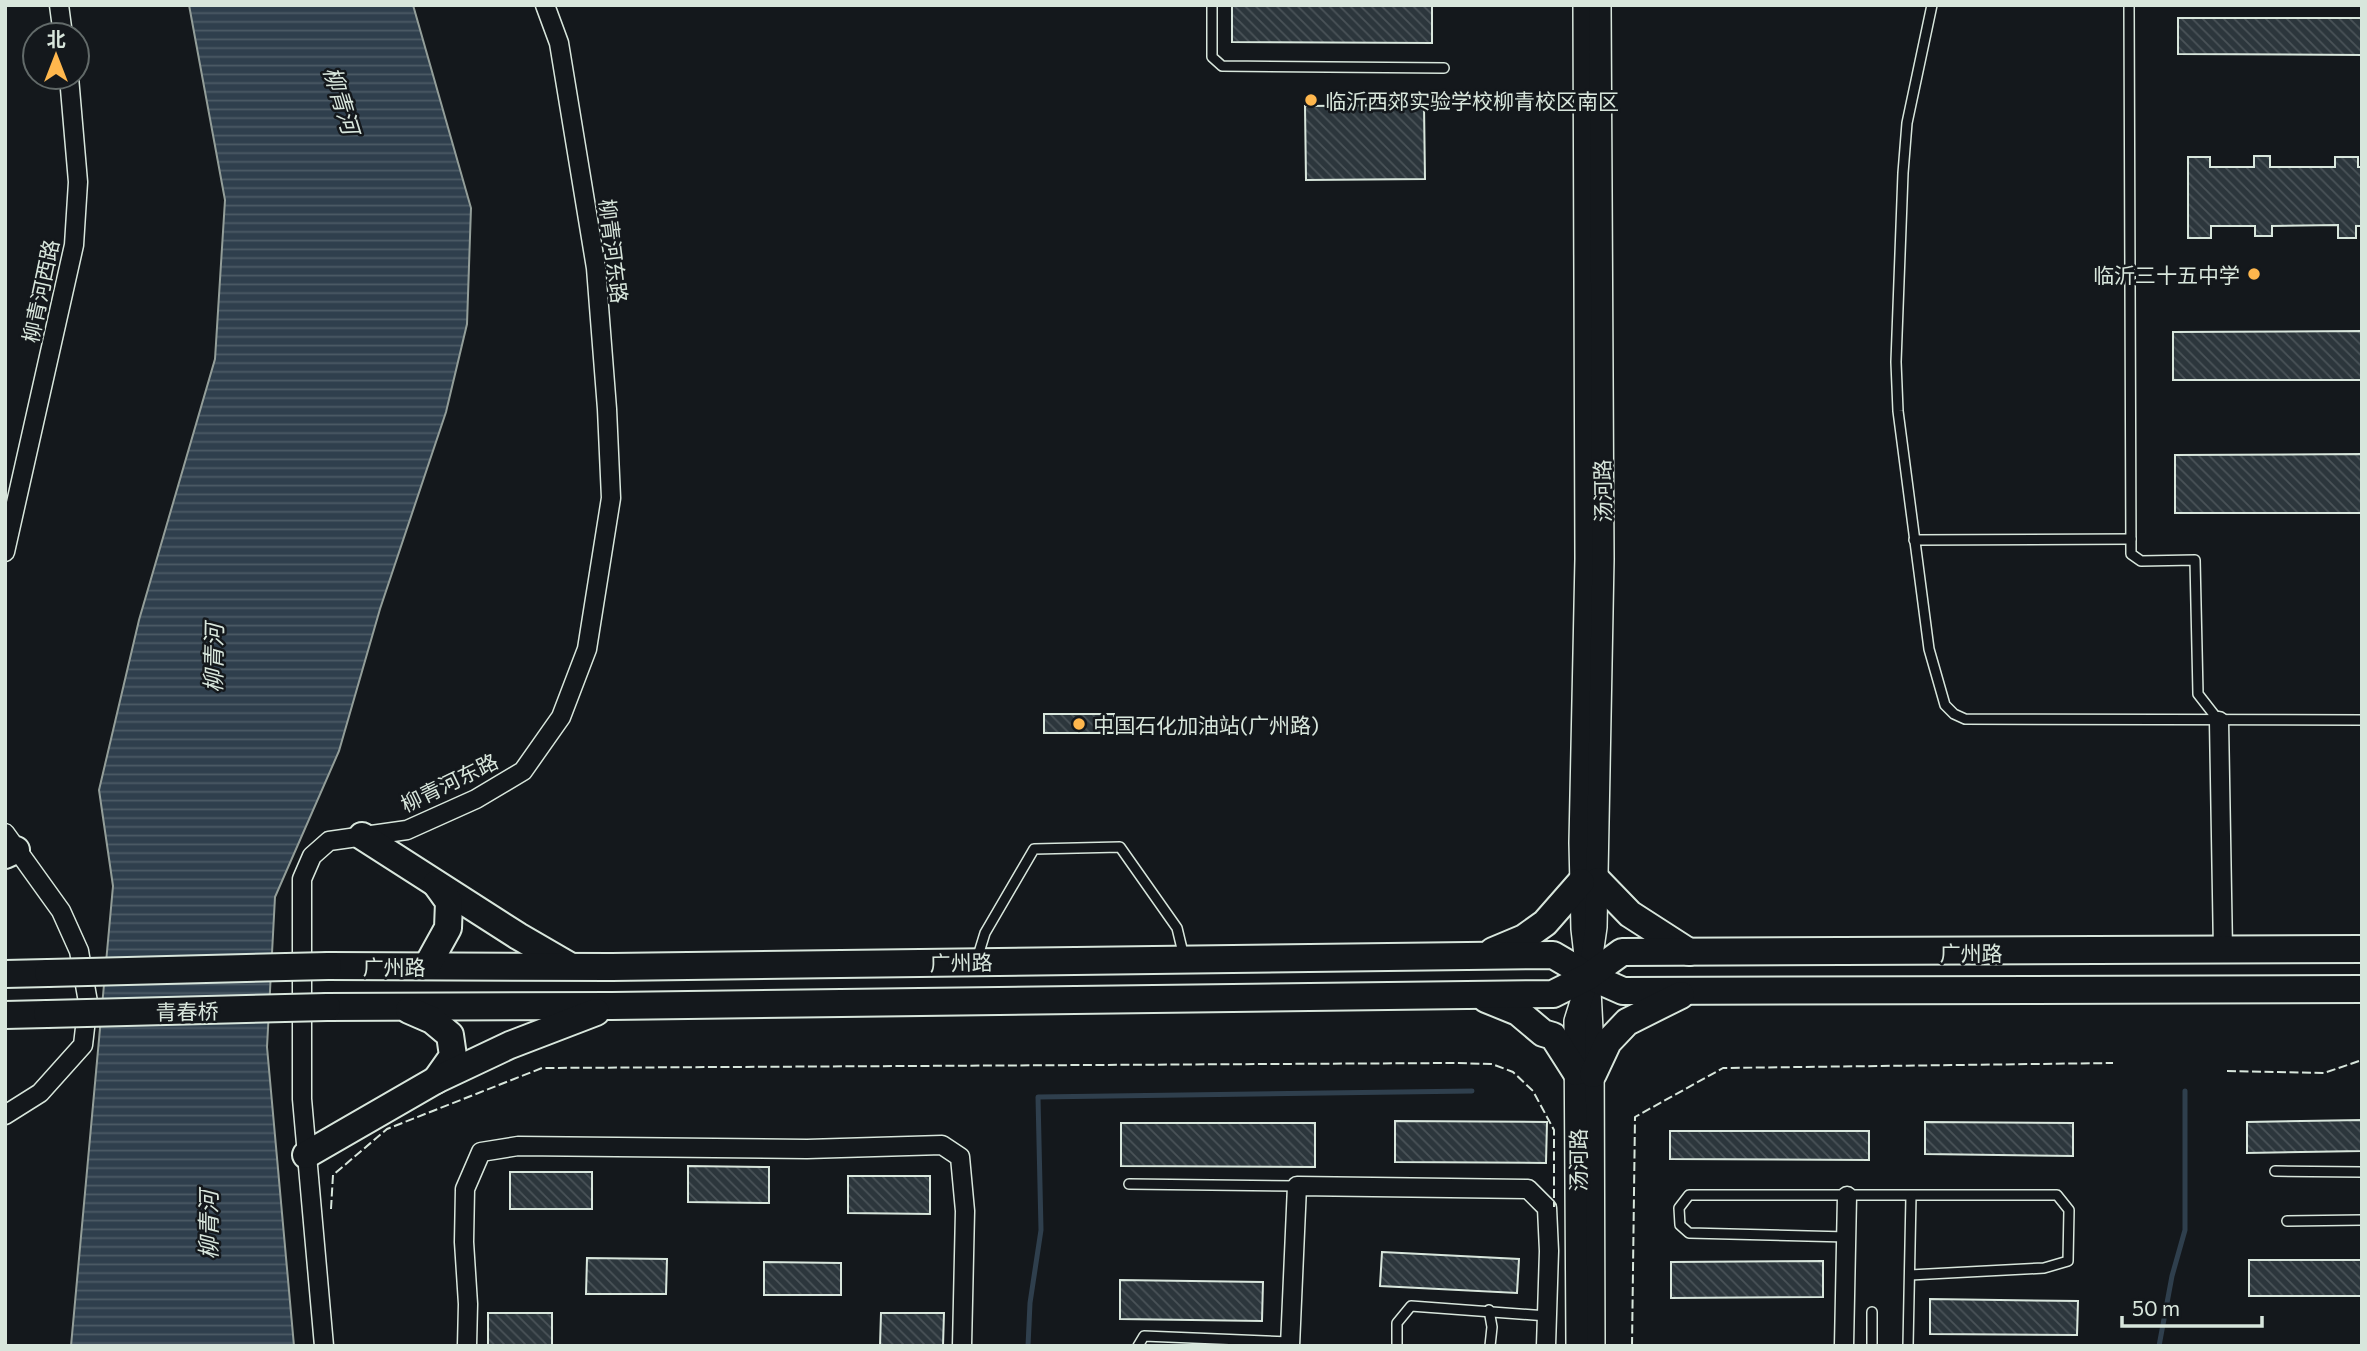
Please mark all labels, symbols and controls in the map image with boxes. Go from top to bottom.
north arrow [21,21,91,91]
text: 北 [46,27,66,50]
water label: 柳青河 [319,63,367,141]
place label: 临沂西郊实验学校柳青校区南区 [1325,88,1619,113]
marker: 临沂西郊实验学校柳青校区南区 [1303,92,1319,108]
street label: 柳青河东路 [595,197,633,305]
street label: 柳青河西路 [17,237,63,345]
place label: 临沂三十五中学 [2093,262,2240,287]
marker: 临沂三十五中学 [2246,266,2262,282]
street label: 汤河路 [1589,459,1615,523]
water label: 柳青河 [198,619,228,693]
place label: 中国石化加油站(广州路) [1093,712,1319,737]
marker: 中国石化加油站(广州路) [1071,716,1087,732]
street label: 柳青河东路 [396,748,502,816]
street label: 广州路 [1940,940,2003,965]
street label: 广州路 [929,949,993,975]
street label: 广州路 [363,954,426,979]
street label: 青春桥 [155,998,219,1024]
street label: 汤河路 [1565,1129,1590,1192]
water label: 柳青河 [194,1187,222,1260]
scale bar [2122,1284,2262,1328]
text: 50 m [2132,1295,2180,1320]

